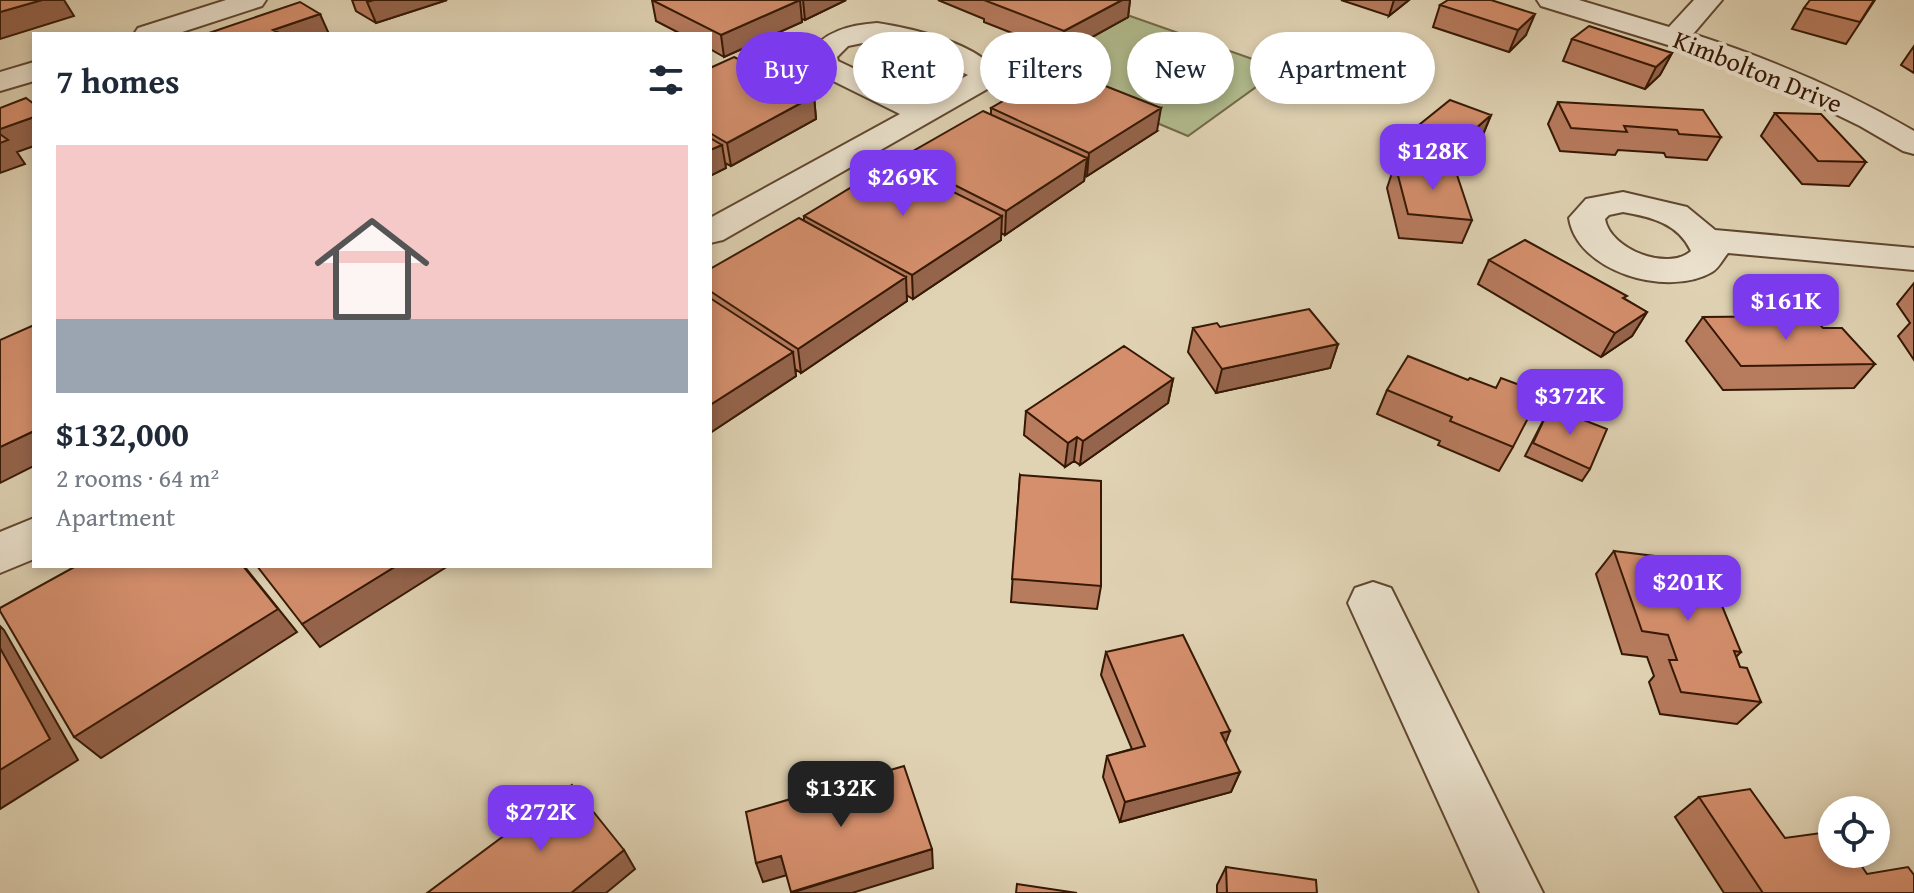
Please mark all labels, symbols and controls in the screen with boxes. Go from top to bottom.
street label: Kimbolton Drive [1668,19,1848,123]
chip: Buy [736,32,837,104]
chip: Rent [853,32,964,104]
chip: Filters [980,32,1111,104]
chip: New [1127,32,1234,104]
chip: Apartment [1250,32,1435,104]
text: 7 homes [56,56,180,105]
icon: filters [644,58,688,102]
pin: $128K [1377,124,1489,192]
text: $128K [1398,130,1468,169]
pin: $269K [847,150,959,218]
text: $269K [868,156,938,195]
icon: home [300,197,444,341]
pin: $161K [1730,274,1842,342]
text: $161K [1751,280,1821,319]
pin: $372K [1514,369,1626,437]
text: $372K [1535,375,1605,414]
text: $132,000 [56,409,189,458]
text: 2 rooms · 64 m² [56,458,219,497]
text: Apartment [56,497,175,536]
pin: $201K [1632,555,1744,623]
text: $201K [1653,561,1723,600]
pin: $132K [785,761,897,829]
text: $132K [806,767,876,806]
pin: $272K [485,785,597,853]
text: $272K [506,791,576,830]
map controls [1818,796,1890,868]
button: locate [1818,796,1890,868]

